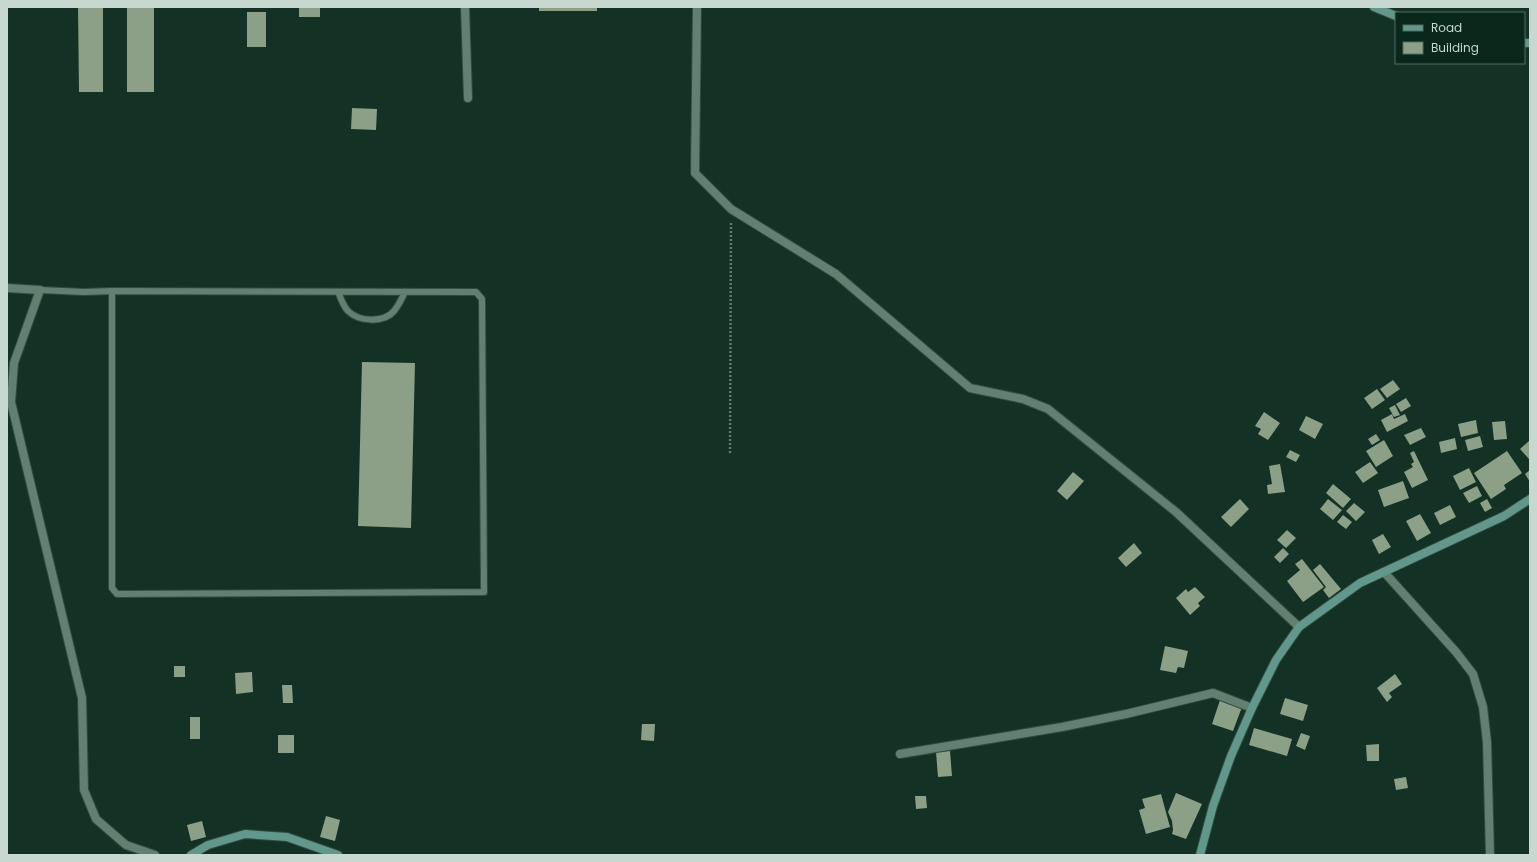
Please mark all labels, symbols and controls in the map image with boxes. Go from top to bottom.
legend [1395,12,1525,64]
text: Road [1431,19,1462,36]
text: Building [1431,39,1479,56]

